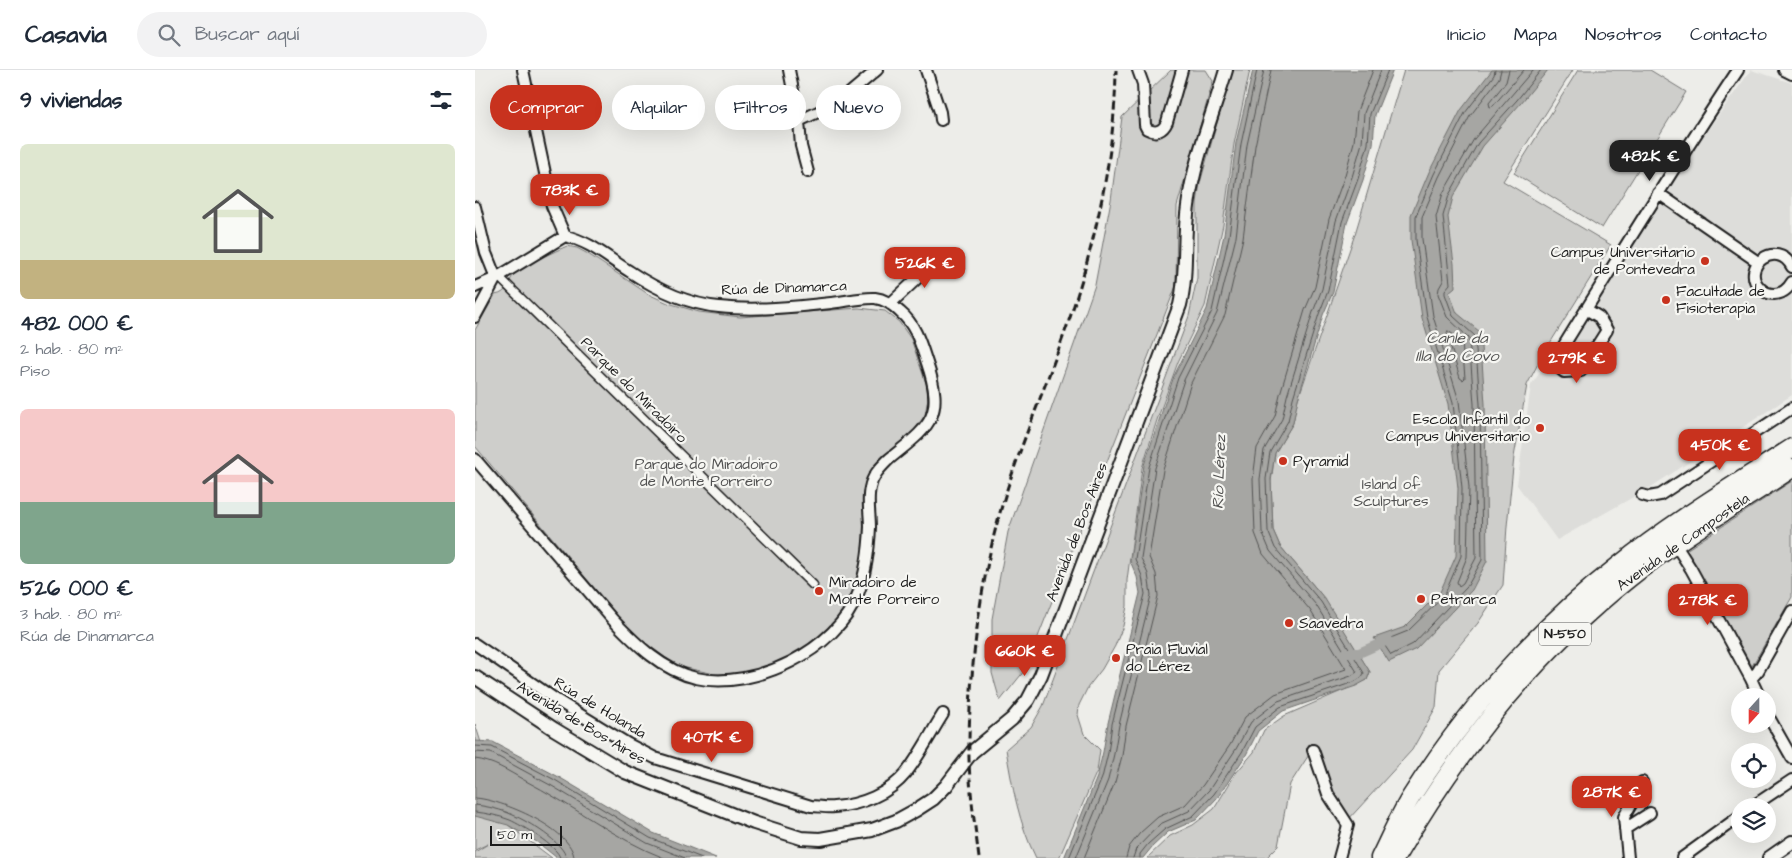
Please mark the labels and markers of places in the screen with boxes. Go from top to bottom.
pin: 482K € [1609,140,1691,182]
pin: 783K € [529,174,611,216]
place label: Campus Universitario de Pontevedra [1551,242,1696,280]
pin: 526K € [884,246,966,289]
marker: Campus Universitario de Pontevedra [1699,255,1711,267]
place label: Facultade de Fisioterapia [1676,281,1765,319]
marker: Facultade de Fisioterapia [1660,294,1672,306]
pin: 279K € [1536,342,1618,384]
place label: Escola Infantil do Campus Universitario [1386,409,1531,447]
marker: Escola Infantil do Campus Universitario [1534,422,1546,434]
pin: 450K € [1679,428,1761,471]
place label: Pyramid [1293,451,1349,473]
marker: Pyramid [1277,455,1289,467]
place label: Miradoiro de Monte Porreiro [829,572,940,610]
pin: 278K € [1667,584,1749,626]
marker: Miradoiro de Monte Porreiro [813,585,825,597]
place label: Petrarca [1431,589,1496,610]
marker: Petrarca [1415,593,1427,605]
place label: Saavedra [1299,613,1364,634]
marker: Saavedra [1283,617,1295,629]
pin: 660K € [984,634,1066,677]
place label: Praia Fluvial do Lérez [1126,639,1208,677]
marker: Praia Fluvial do Lérez [1110,652,1122,664]
pin: 407K € [671,720,753,763]
pin: 287K € [1571,776,1653,818]

